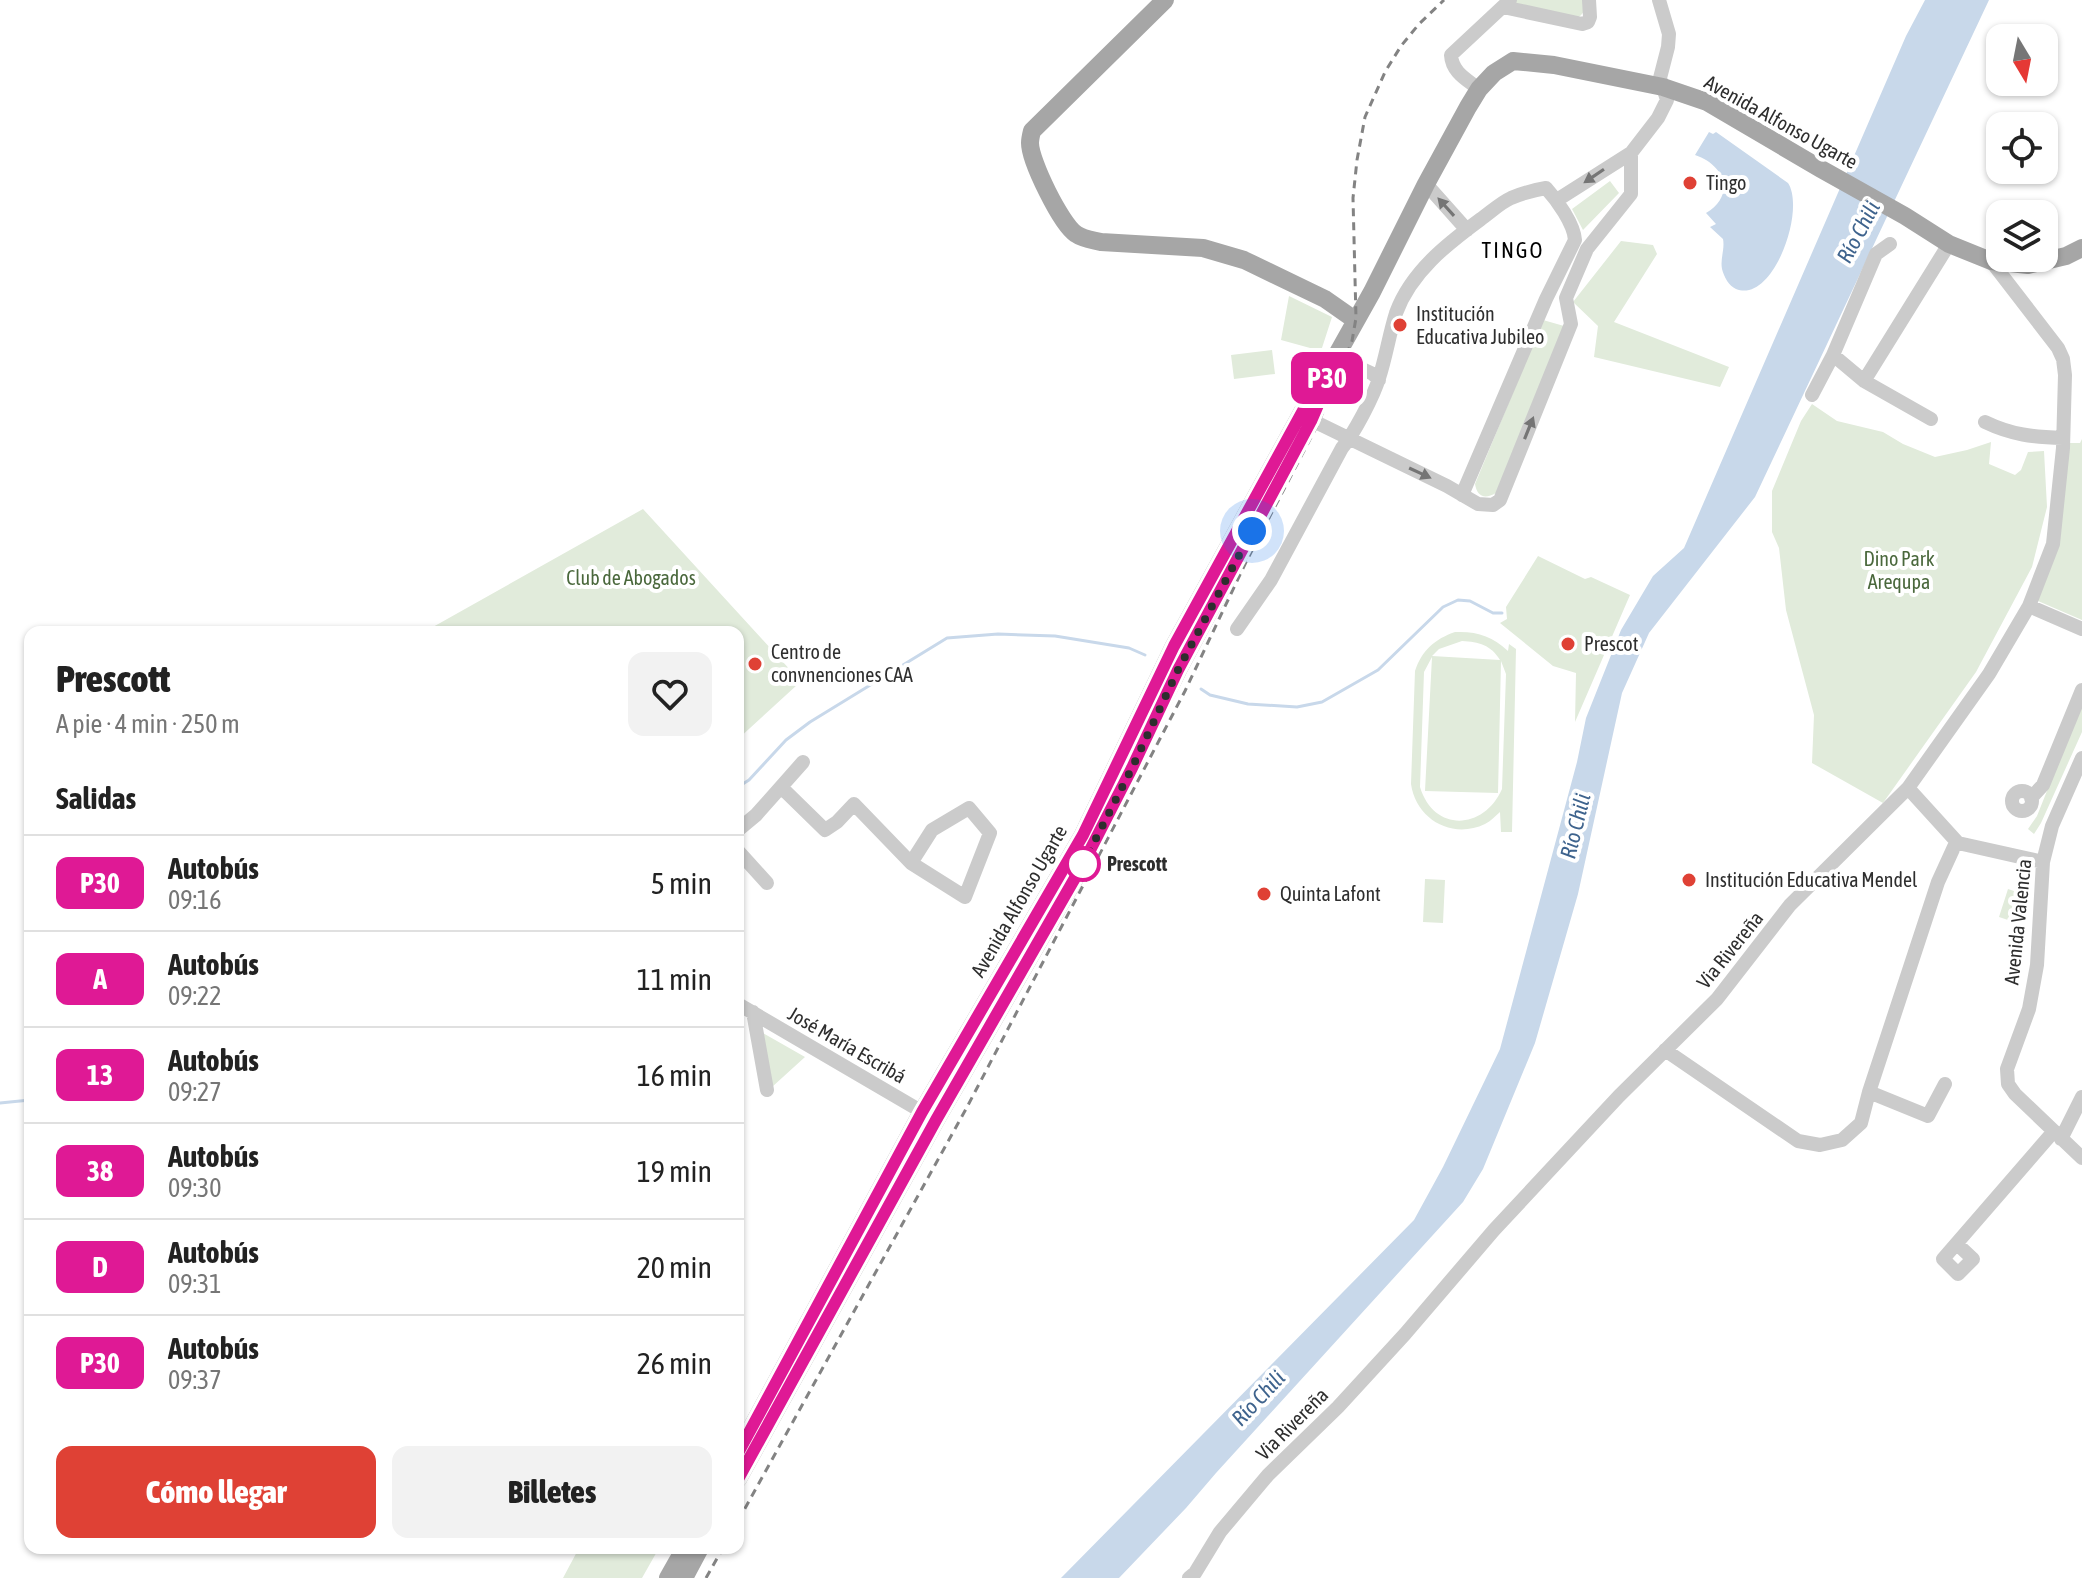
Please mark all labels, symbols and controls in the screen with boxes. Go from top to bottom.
north arrow [1986,24,2058,96]
map controls [1986,24,2058,272]
street label: Avenida Alfonso Ugarte [1701,70,1862,173]
button: locate [1986,112,2058,184]
one-way arrow [1583,168,1604,183]
place label: Tingo [1706,171,1746,194]
marker: Tingo [1681,174,1699,192]
one-way arrow [1438,197,1455,217]
water label: Río Chili [1831,197,1885,267]
button: layers [1986,200,2058,272]
district label: TINGO [1482,237,1544,263]
place label: Institución Educativa Jubileo [1416,302,1544,348]
marker: Institución Educativa Jubileo [1391,316,1409,334]
line badge: P30 [1281,352,1373,404]
text: P30 [1307,362,1347,394]
one-way arrow [1523,416,1536,440]
one-way arrow [1408,466,1432,480]
your location [1232,511,1272,551]
park label: Dino Park Arequpa [1863,547,1935,593]
park label: Club de Abogados [566,566,696,589]
place label: Prescot [1584,632,1639,655]
marker: Prescot [1559,635,1577,653]
place label: Centro de convnenciones CAA [771,640,913,686]
button: heart [628,652,712,736]
marker: Centro de convnenciones CAA [746,655,764,673]
text: Prescott [56,657,170,700]
text: A pie · 4 min · 250 m [56,709,240,739]
text: Salidas [56,781,136,815]
water label: Río Chili [1554,791,1596,861]
street label: Avenida Alfonso Ugarte [966,821,1071,981]
marker: Prescott [1066,847,1100,881]
text: Autobús [168,851,259,885]
place label: Prescott [1107,852,1167,875]
street label: Avenida Valencia [1999,858,2036,986]
text: 5 min [651,866,712,900]
text: P30 [80,867,120,899]
place label: Institución Educativa Mendel [1705,868,1918,891]
marker: Institución Educativa Mendel [1680,871,1698,889]
place label: Quinta Lafont [1280,882,1381,905]
text: 09:16 [168,885,222,915]
marker: Quinta Lafont [1255,885,1273,903]
street label: Via Rivereña [1692,907,1768,993]
text: Autobús [168,947,259,981]
text: 11 min [637,962,712,996]
text: A [93,963,107,995]
text: 09:22 [168,981,222,1011]
street label: José María Escribá [784,1002,910,1088]
text: Autobús [168,1043,259,1077]
text: 16 min [637,1058,712,1092]
text: 13 [87,1059,113,1091]
text: 09:27 [168,1077,222,1107]
text: Autobús [168,1139,259,1173]
text: 19 min [637,1154,712,1188]
text: 38 [87,1155,113,1187]
text: 09:30 [168,1173,222,1203]
text: Autobús [168,1235,259,1269]
text: 20 min [637,1250,712,1284]
text: D [92,1251,108,1283]
text: 09:31 [168,1269,222,1299]
text: Autobús [168,1331,259,1365]
text: 26 min [637,1346,712,1380]
text: P30 [80,1347,120,1379]
text: 09:37 [168,1365,222,1395]
water label: Río Chili [1226,1365,1290,1431]
street label: Via Rivereña [1251,1383,1332,1464]
button: Cómo llegar [56,1446,376,1538]
button: Billetes [392,1446,712,1538]

